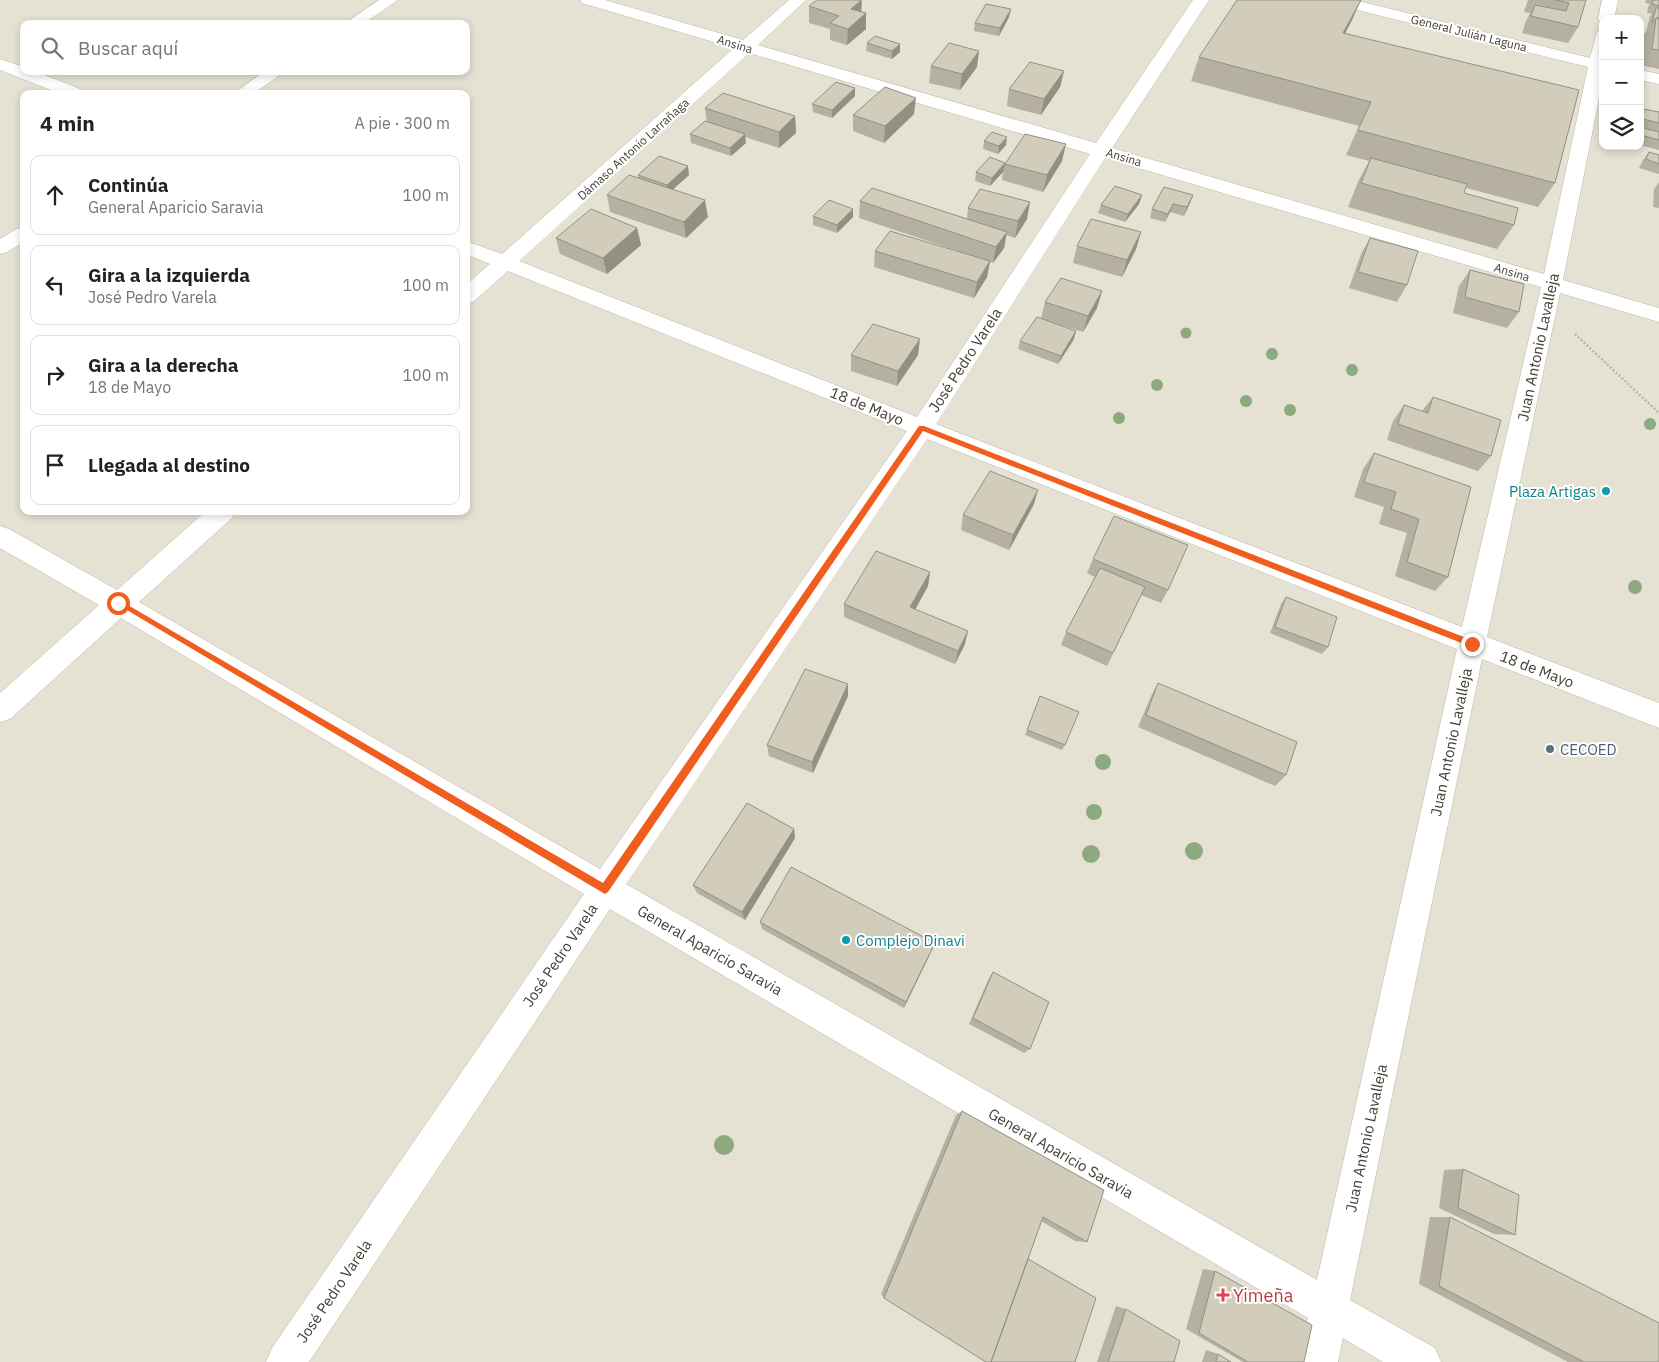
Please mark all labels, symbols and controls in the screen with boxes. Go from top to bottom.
street label: General Julián Laguna [1409,11,1529,55]
map controls [1599,15,1644,150]
button: + [1599,15,1644,60]
search box [20,20,470,75]
street label: Ansina [715,31,755,57]
icon: search [38,34,66,62]
text: Buscar aquí [78,36,178,60]
button: − [1599,60,1644,105]
street label: Dámaso Antonio Larrañaga [574,95,692,203]
button: layers [1599,105,1644,150]
text: 4 min [40,109,95,137]
text: A pie · 300 m [355,113,450,133]
street label: Ansina [1104,144,1144,170]
text: Continúa [88,173,169,197]
icon: ahead [41,181,69,209]
text: 100 m [402,185,449,205]
text: General Aparicio Saravia [88,197,263,217]
street label: Ansina [1492,259,1532,285]
text: Gira a la izquierda [88,263,250,287]
icon: left [41,271,69,299]
street label: Juan Antonio Lavalleja [1513,271,1563,423]
text: 100 m [402,275,449,295]
text: José Pedro Varela [88,287,217,307]
street label: José Pedro Varela [924,304,1006,416]
text: Gira a la derecha [88,353,239,377]
icon: right [41,361,69,389]
text: 100 m [402,365,449,385]
text: 18 de Mayo [88,377,171,397]
street label: 18 de Mayo [827,383,907,429]
icon: arrive [41,451,69,479]
text: Llegada al destino [88,453,250,477]
place label: Plaza Artigas [1509,482,1596,501]
marker: Plaza Artigas [1600,485,1612,497]
route start [107,592,130,615]
route end [1461,633,1484,656]
street label: 18 de Mayo [1497,646,1577,692]
street label: Juan Antonio Lavalleja [1426,666,1476,818]
place label: CECOED [1560,740,1617,759]
marker: CECOED [1544,743,1556,755]
street label: José Pedro Varela [518,900,602,1010]
street label: General Aparicio Saravia [634,901,786,999]
place label: Complejo Dinavi [856,931,965,950]
marker: Complejo Dinavi [840,934,852,946]
street label: Juan Antonio Lavalleja [1341,1062,1391,1214]
street label: General Aparicio Saravia [985,1104,1137,1202]
street label: José Pedro Varela [292,1236,376,1346]
place label: Yimeña [1233,1284,1294,1307]
marker: Yimeña [1217,1289,1229,1301]

